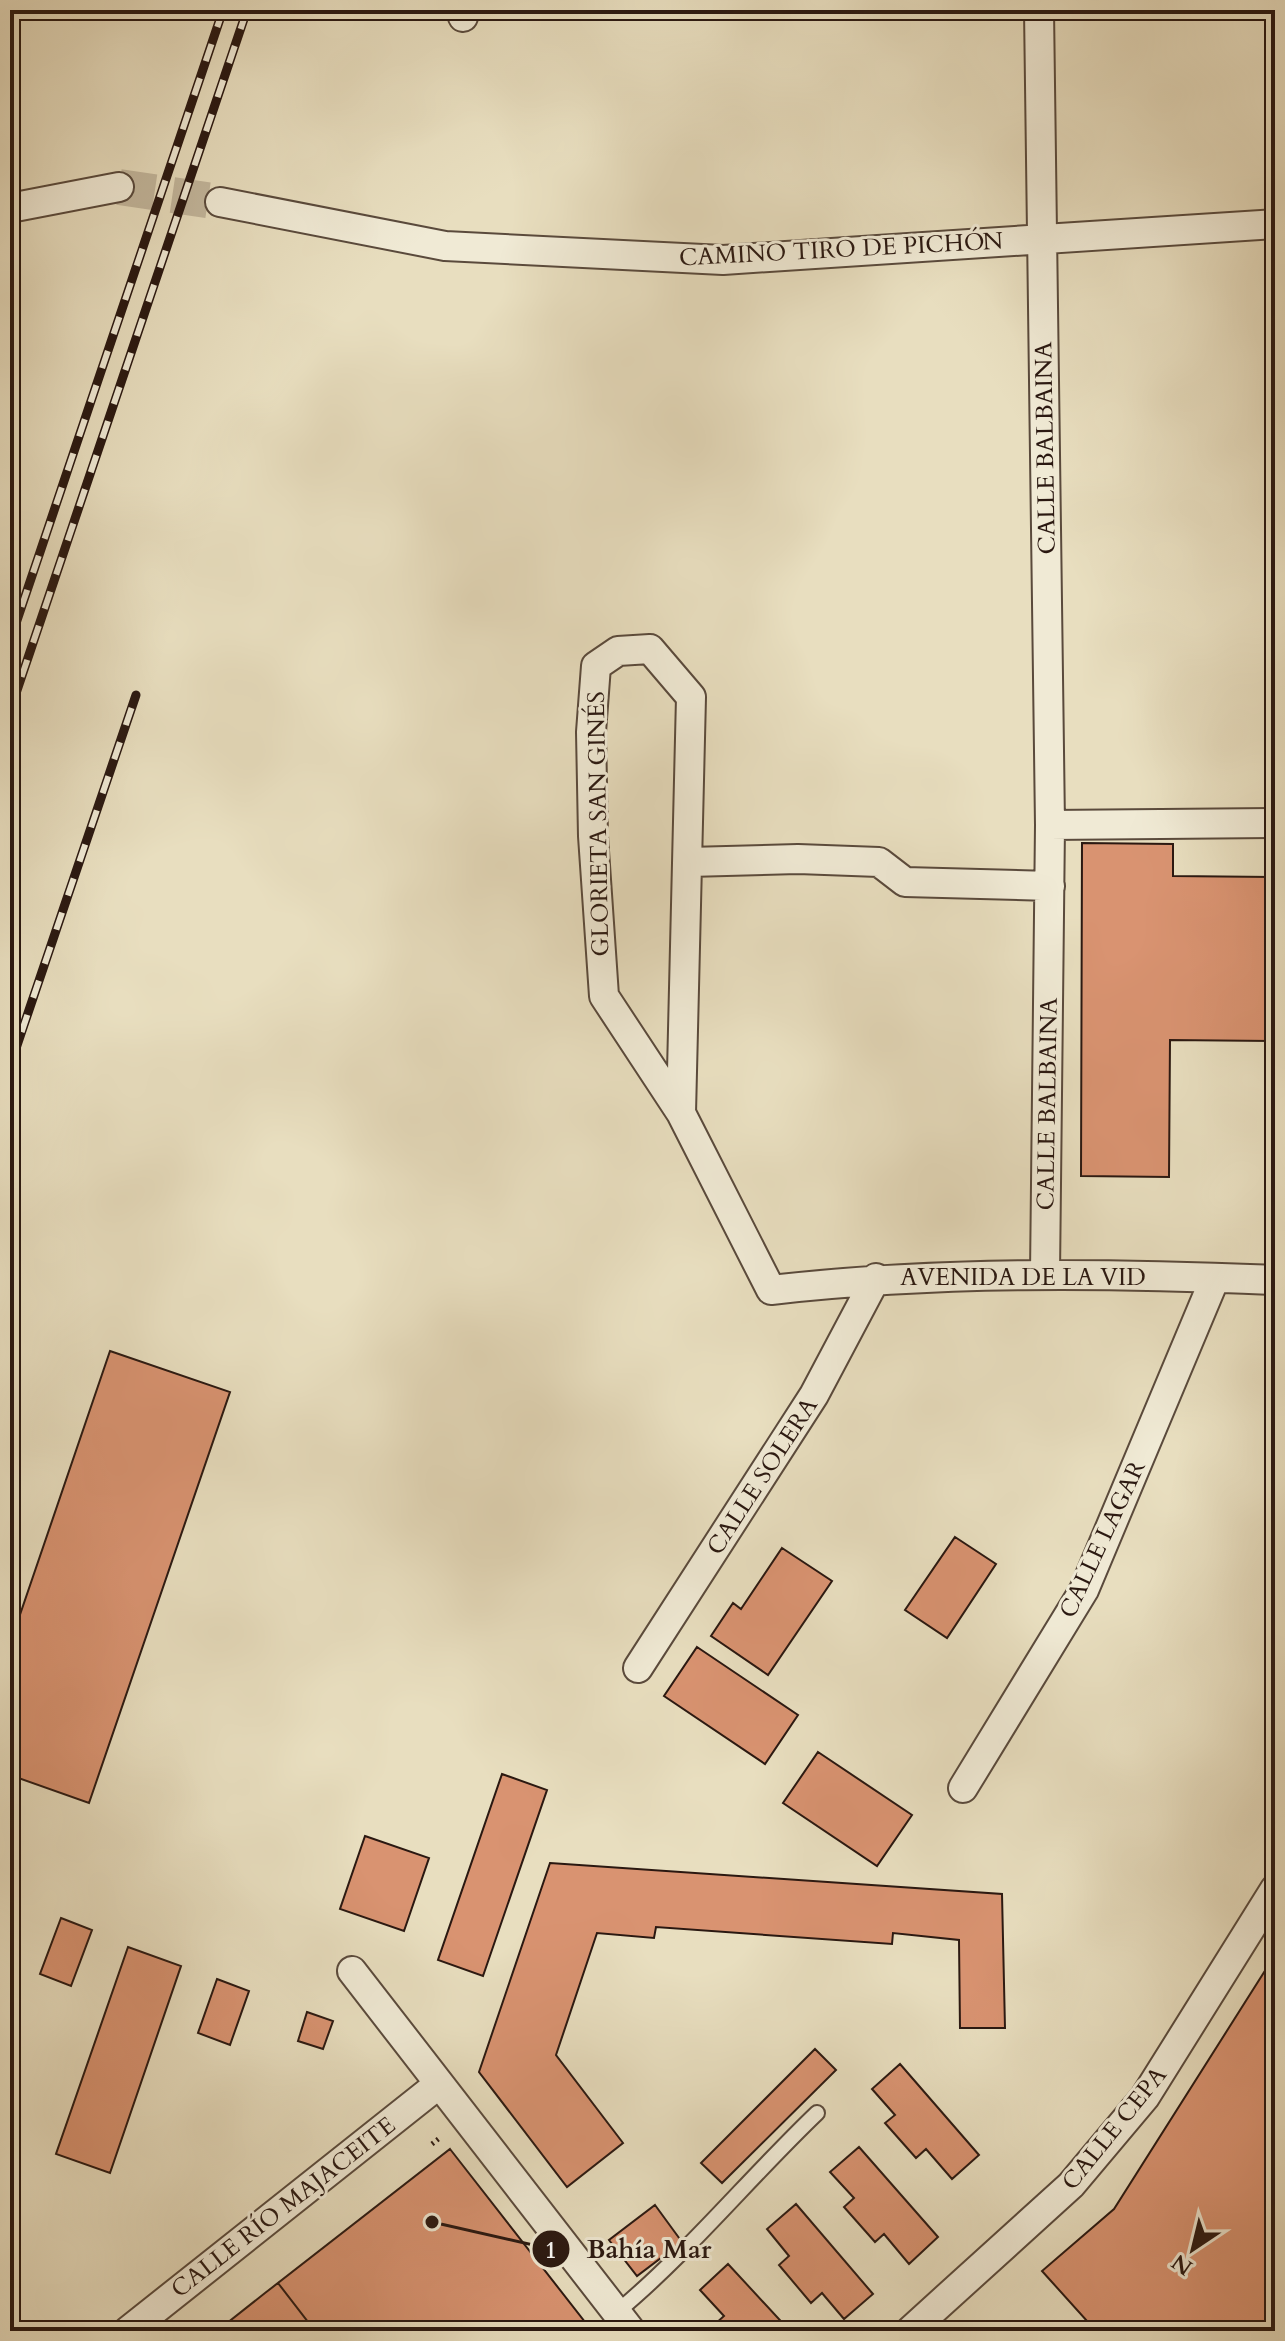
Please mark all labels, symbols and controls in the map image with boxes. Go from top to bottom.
street label: CAMINO TIRO DE PICHÓN [678,225,1004,274]
street label: CALLE BALBAINA [1027,340,1064,555]
street label: GLORIETA SAN GINÉS [580,691,617,957]
street label: CALLE BALBAINA [1029,996,1066,1211]
street label: AVENIDA DE LA VID [900,1261,1146,1294]
street label: CALLE SOLERA [699,1390,826,1561]
street label: CALLE LAGAR [1052,1455,1153,1623]
street label: CALLE CEPA [1054,2059,1175,2197]
street label: CALLE RÍO MAJACEITE [164,2109,402,2305]
north arrow [1153,2209,1233,2289]
callout: Bahía Mar [531,2224,727,2274]
text: Bahía Mar [587,2232,712,2267]
text: 1 [545,2234,557,2267]
text: N [1166,2247,1199,2282]

